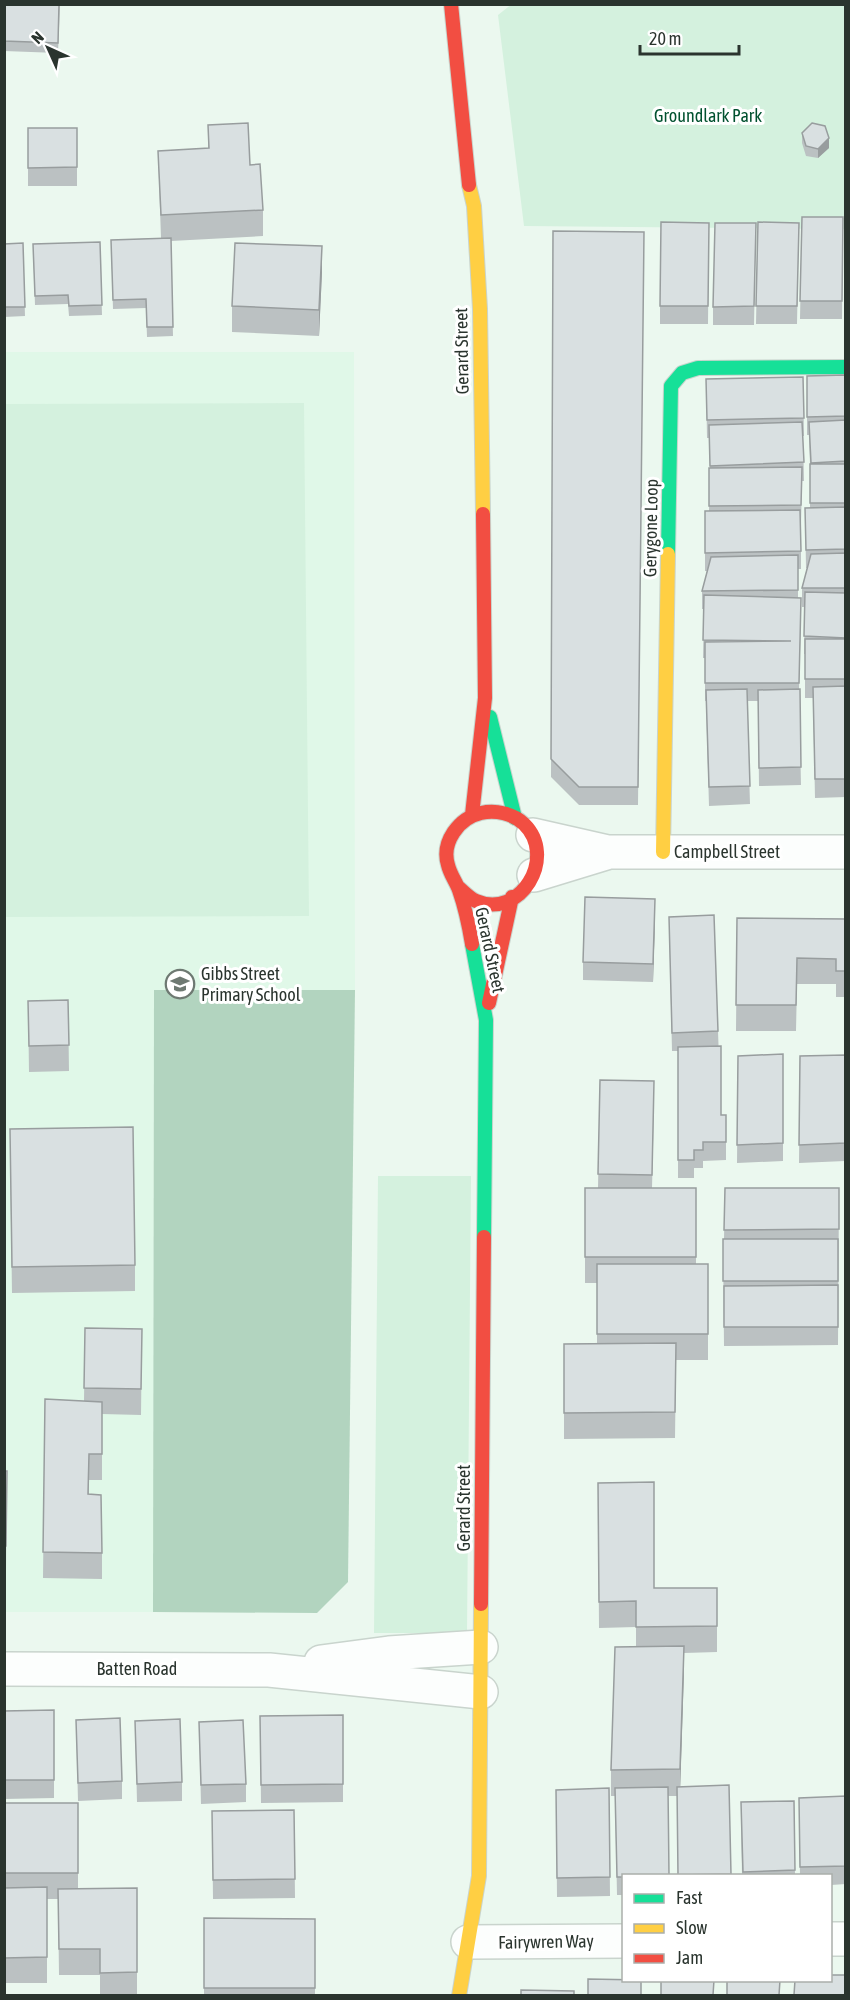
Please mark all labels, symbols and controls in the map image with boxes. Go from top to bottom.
north arrow [18,18,78,78]
scale bar [640,18,739,56]
text: N [28,28,47,47]
text: 20 m [649,28,681,49]
park label: Groundlark Park [654,105,762,126]
street label: Gerard Street [450,307,473,395]
street label: Gerygone Loop [639,479,662,577]
street label: Campbell Street [674,841,780,862]
street label: Gerard Street [471,905,510,995]
place label: Gibbs Street Primary School [201,963,301,1005]
school or university icon: Gibbs Street Primary School [164,968,196,1000]
street label: Gerard Street [453,1465,474,1551]
street label: Batten Road [97,1658,177,1679]
legend [622,1874,832,1982]
text: Fast [676,1887,703,1908]
text: Slow [676,1917,707,1938]
street label: Fairywren Way [498,1930,594,1953]
text: Jam [676,1947,703,1968]

